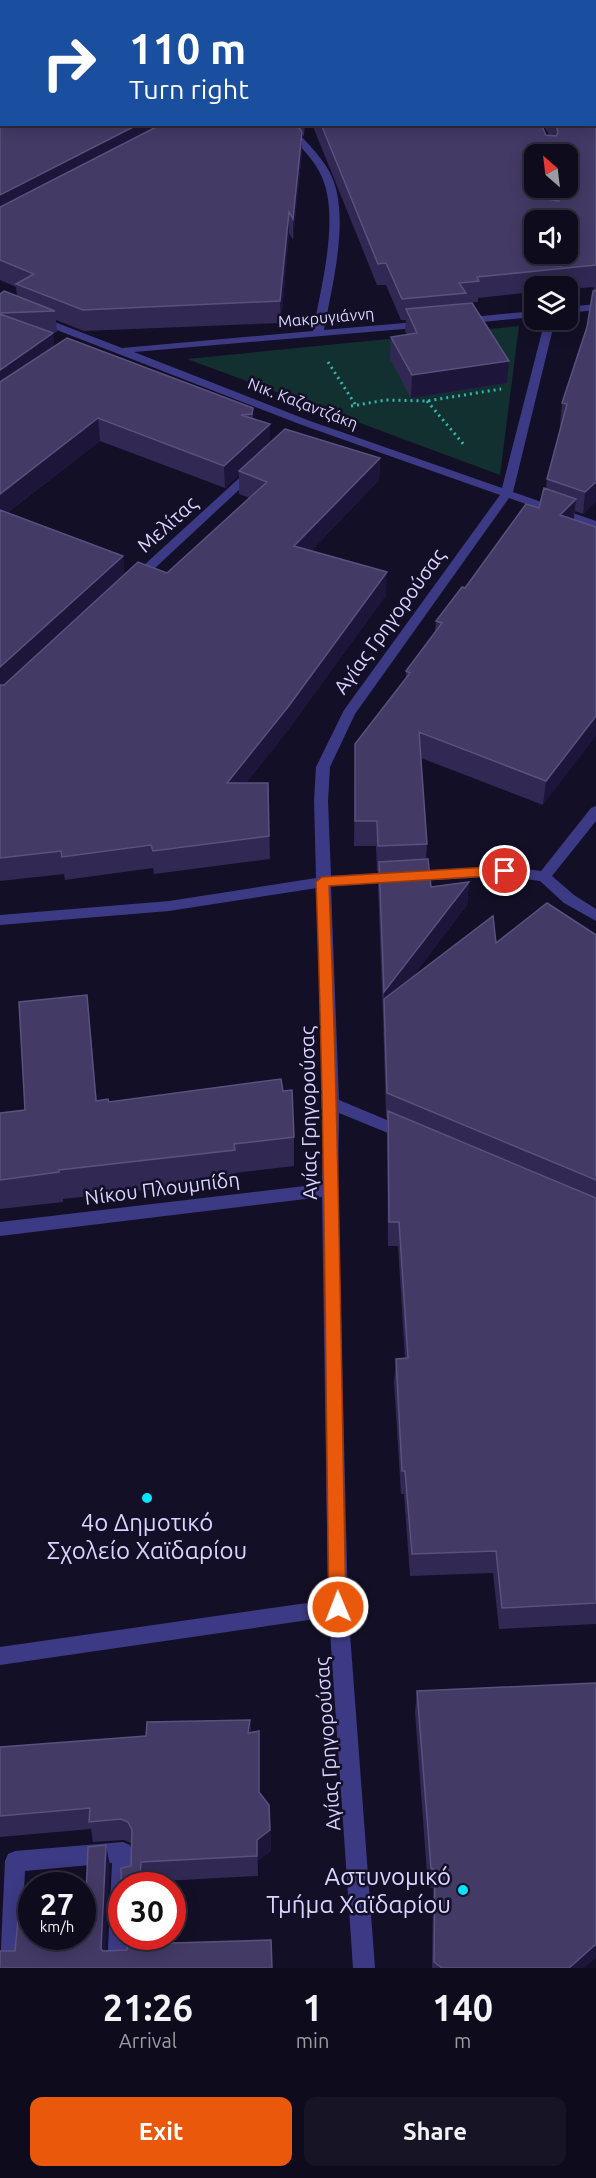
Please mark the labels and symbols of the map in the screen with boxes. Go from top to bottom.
north arrow [524,144,578,198]
street label: Μακρυγιάννη [277,304,375,330]
street label: Νικ. Καζαντζάκη [245,374,361,433]
street label: Μελίτας [132,491,202,557]
street label: Αγίας Γρηγορούσας [329,544,449,698]
pin [479,845,530,896]
street label: Αγίας Γρηγορούσας [295,1026,321,1200]
street label: Νίκου Πλουμπίδη [83,1167,241,1209]
marker: 4ο Δημοτικό Σχολείο Χαϊδαρίου [140,1491,154,1505]
place label: 4ο Δημοτικό Σχολείο Χαϊδαρίου [47,1509,247,1564]
position arrow [306,1575,370,1639]
street label: Αγίας Γρηγορούσας [309,1657,345,1831]
place label: Αστυνομικό Τμήμα Χαϊδαρίου [266,1863,451,1918]
speed limit sign: 30 [108,1872,186,1950]
marker: Αστυνομικό Τμήμα Χαϊδαρίου [456,1883,470,1897]

